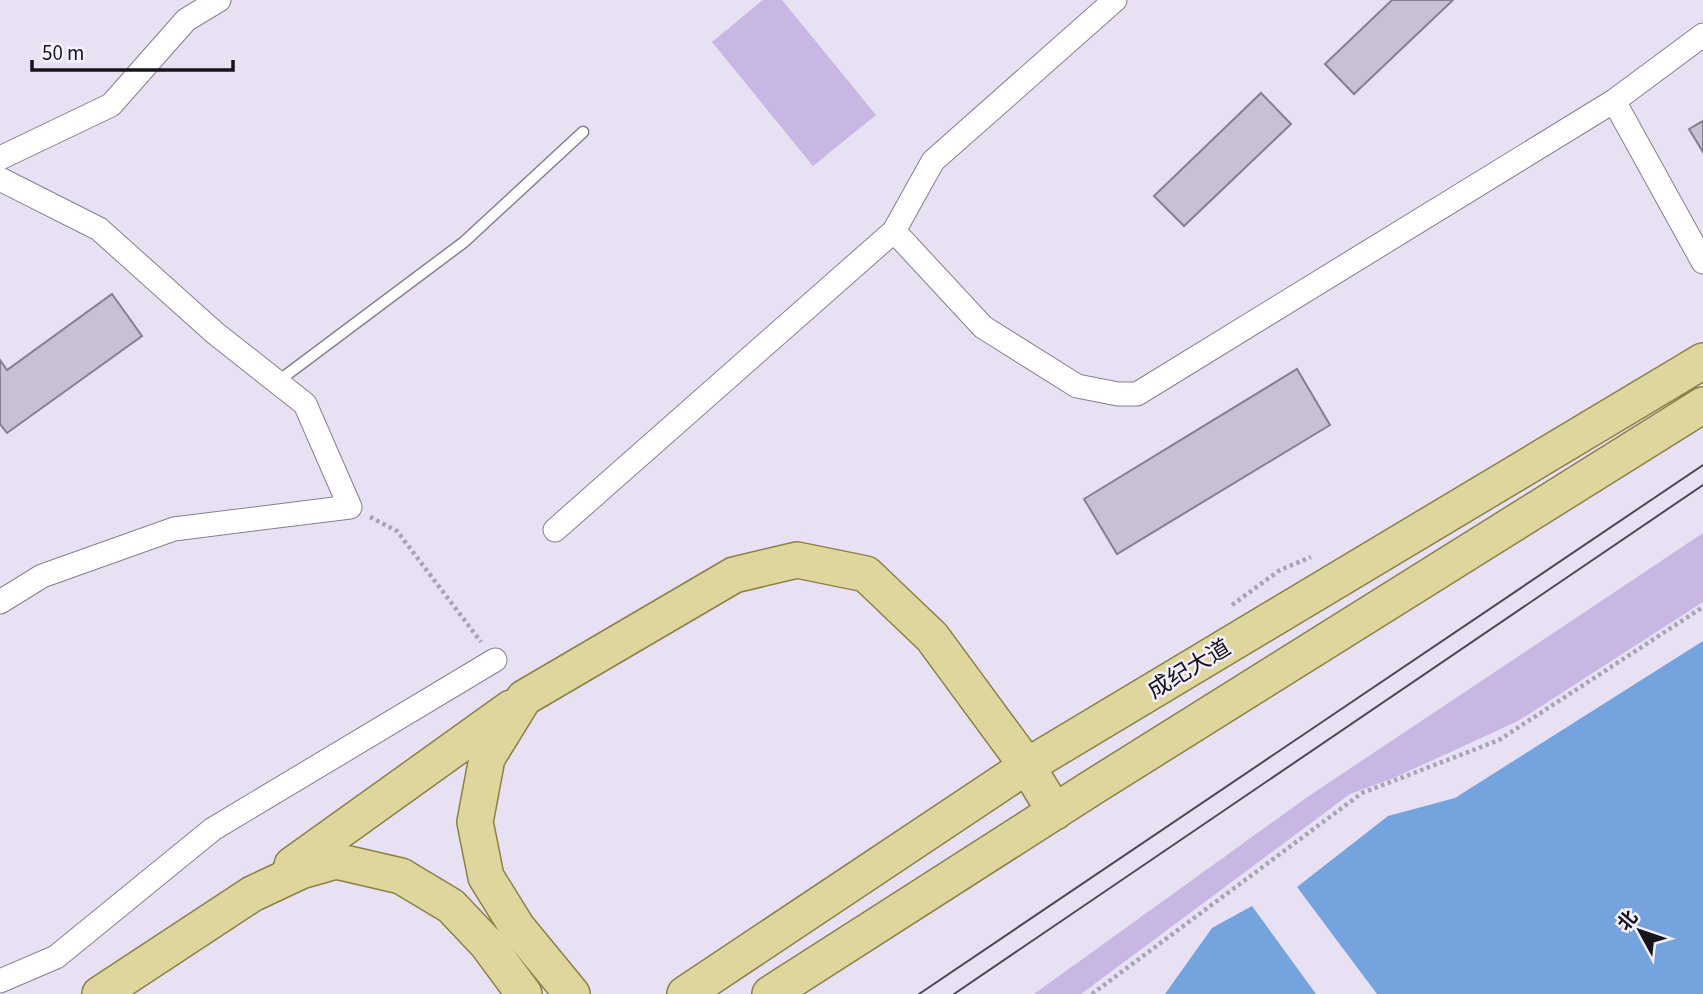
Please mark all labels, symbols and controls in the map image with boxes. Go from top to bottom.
scale bar [32,28,233,72]
text: 50 m [42,38,84,68]
street label: 成纪大道 [1141,631,1237,707]
north arrow [1605,896,1675,966]
text: 北 [1612,905,1645,937]

